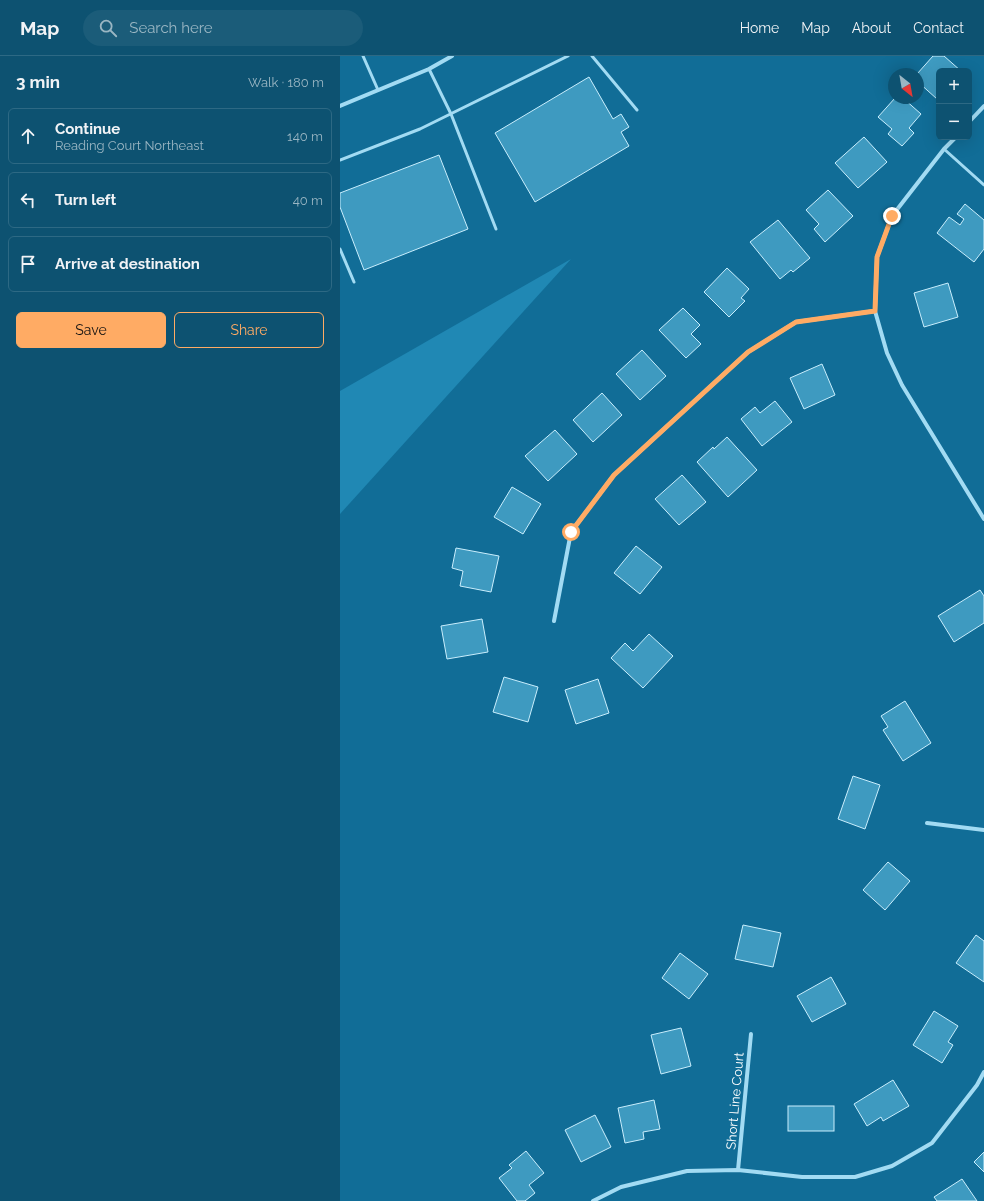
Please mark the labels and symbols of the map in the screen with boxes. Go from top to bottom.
north arrow [888,68,924,104]
route end [883,207,901,225]
route start [562,523,580,541]
street label: Short Line Court [723,1051,747,1150]

